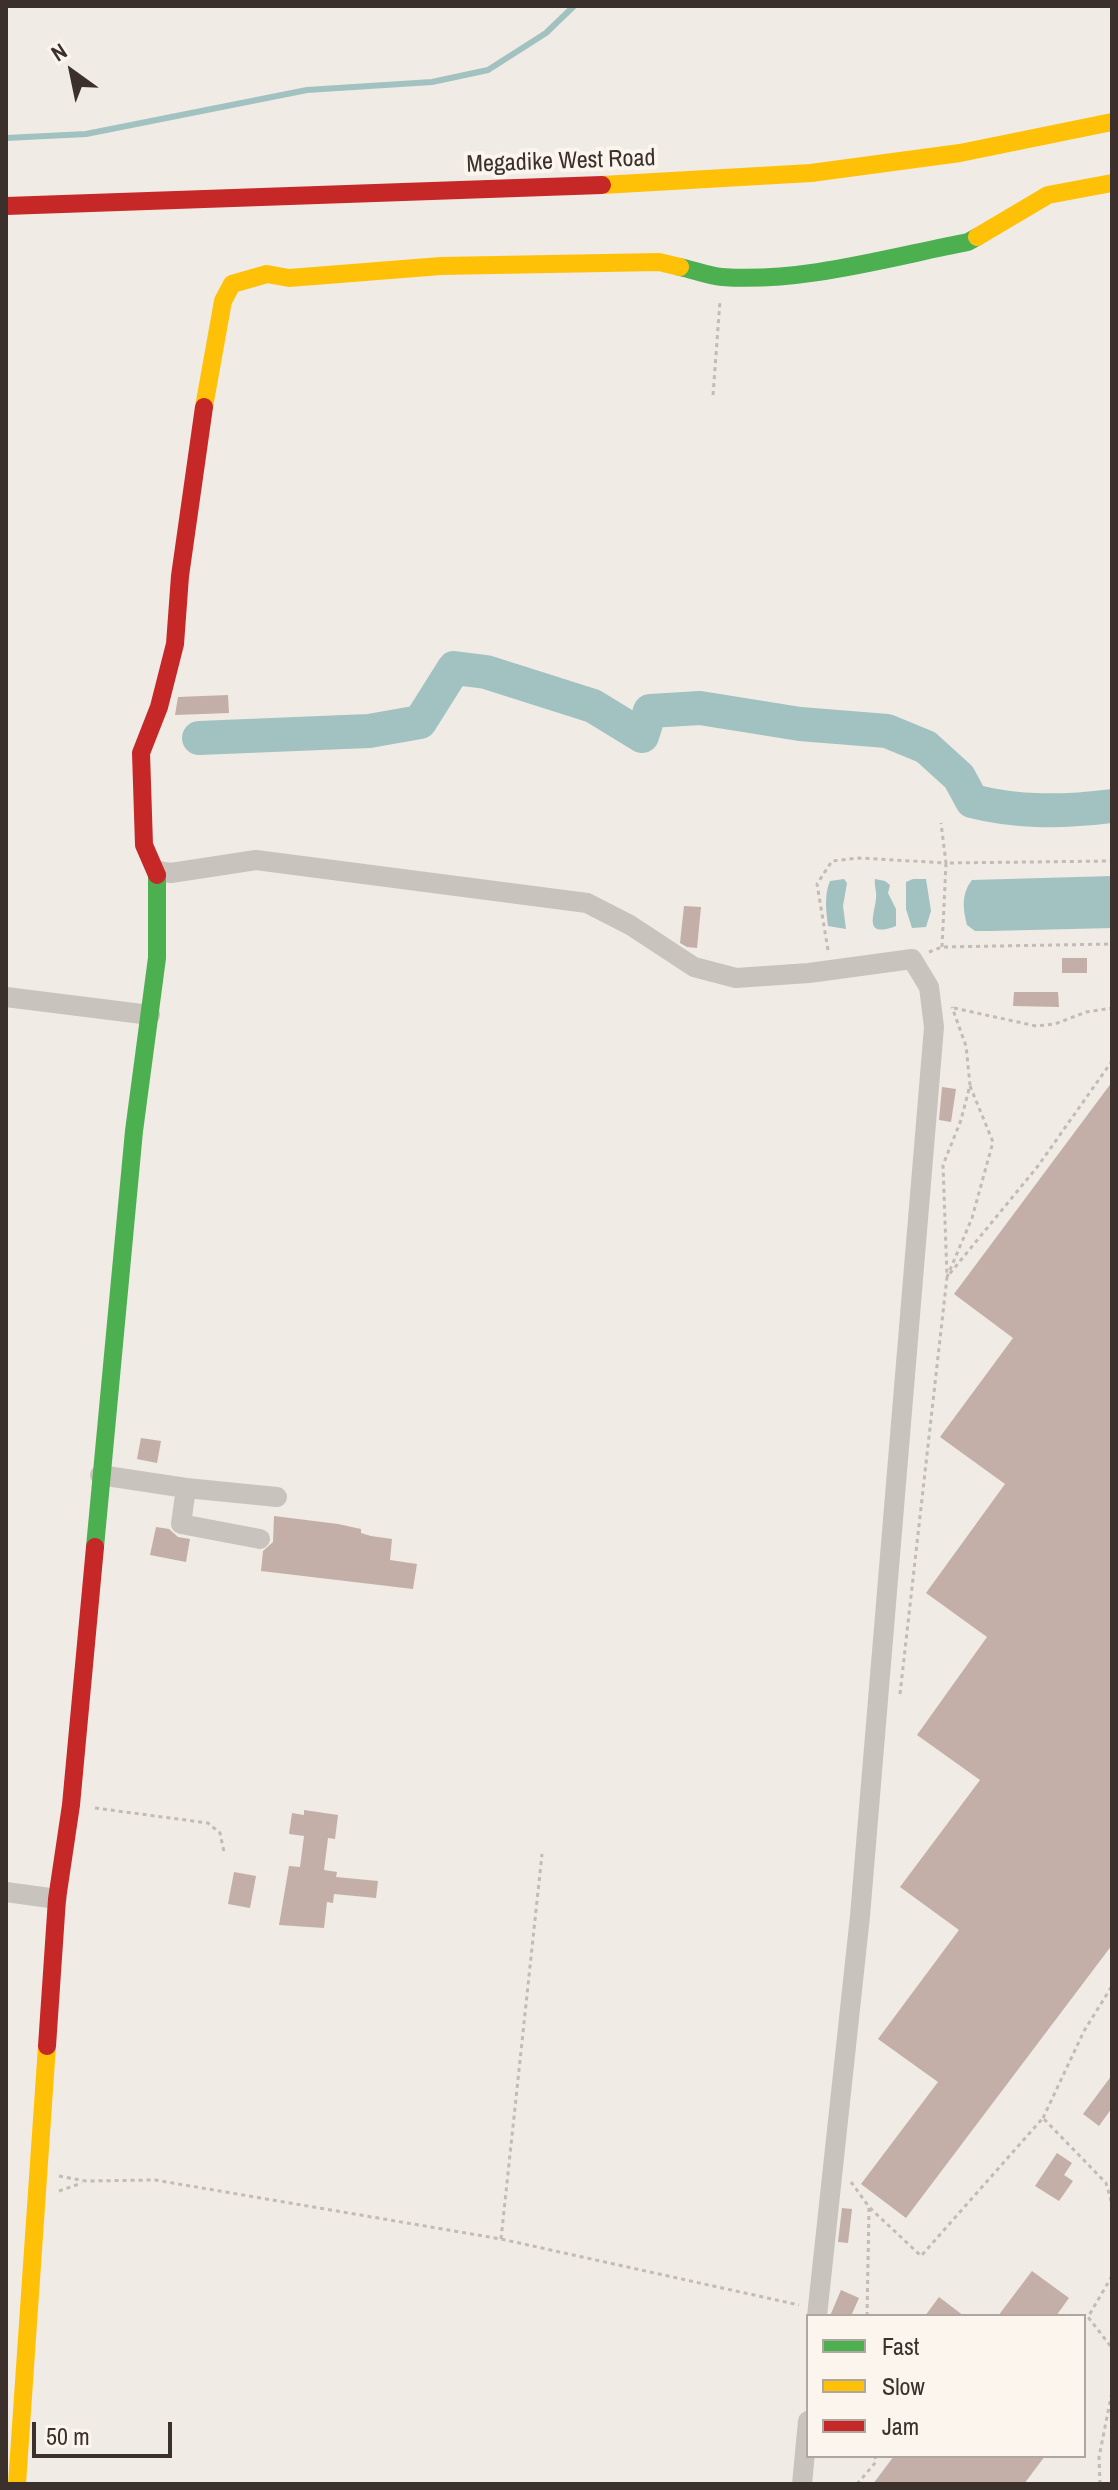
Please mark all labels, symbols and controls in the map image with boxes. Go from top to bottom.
north arrow [32,32,112,112]
text: N [45,36,73,68]
street label: Megadike West Road [466,144,656,180]
legend [806,2314,1086,2458]
text: Fast [882,2330,919,2362]
text: Slow [882,2370,925,2402]
scale bar [36,2406,176,2456]
text: Jam [882,2410,919,2442]
text: 50 m [46,2420,90,2452]

